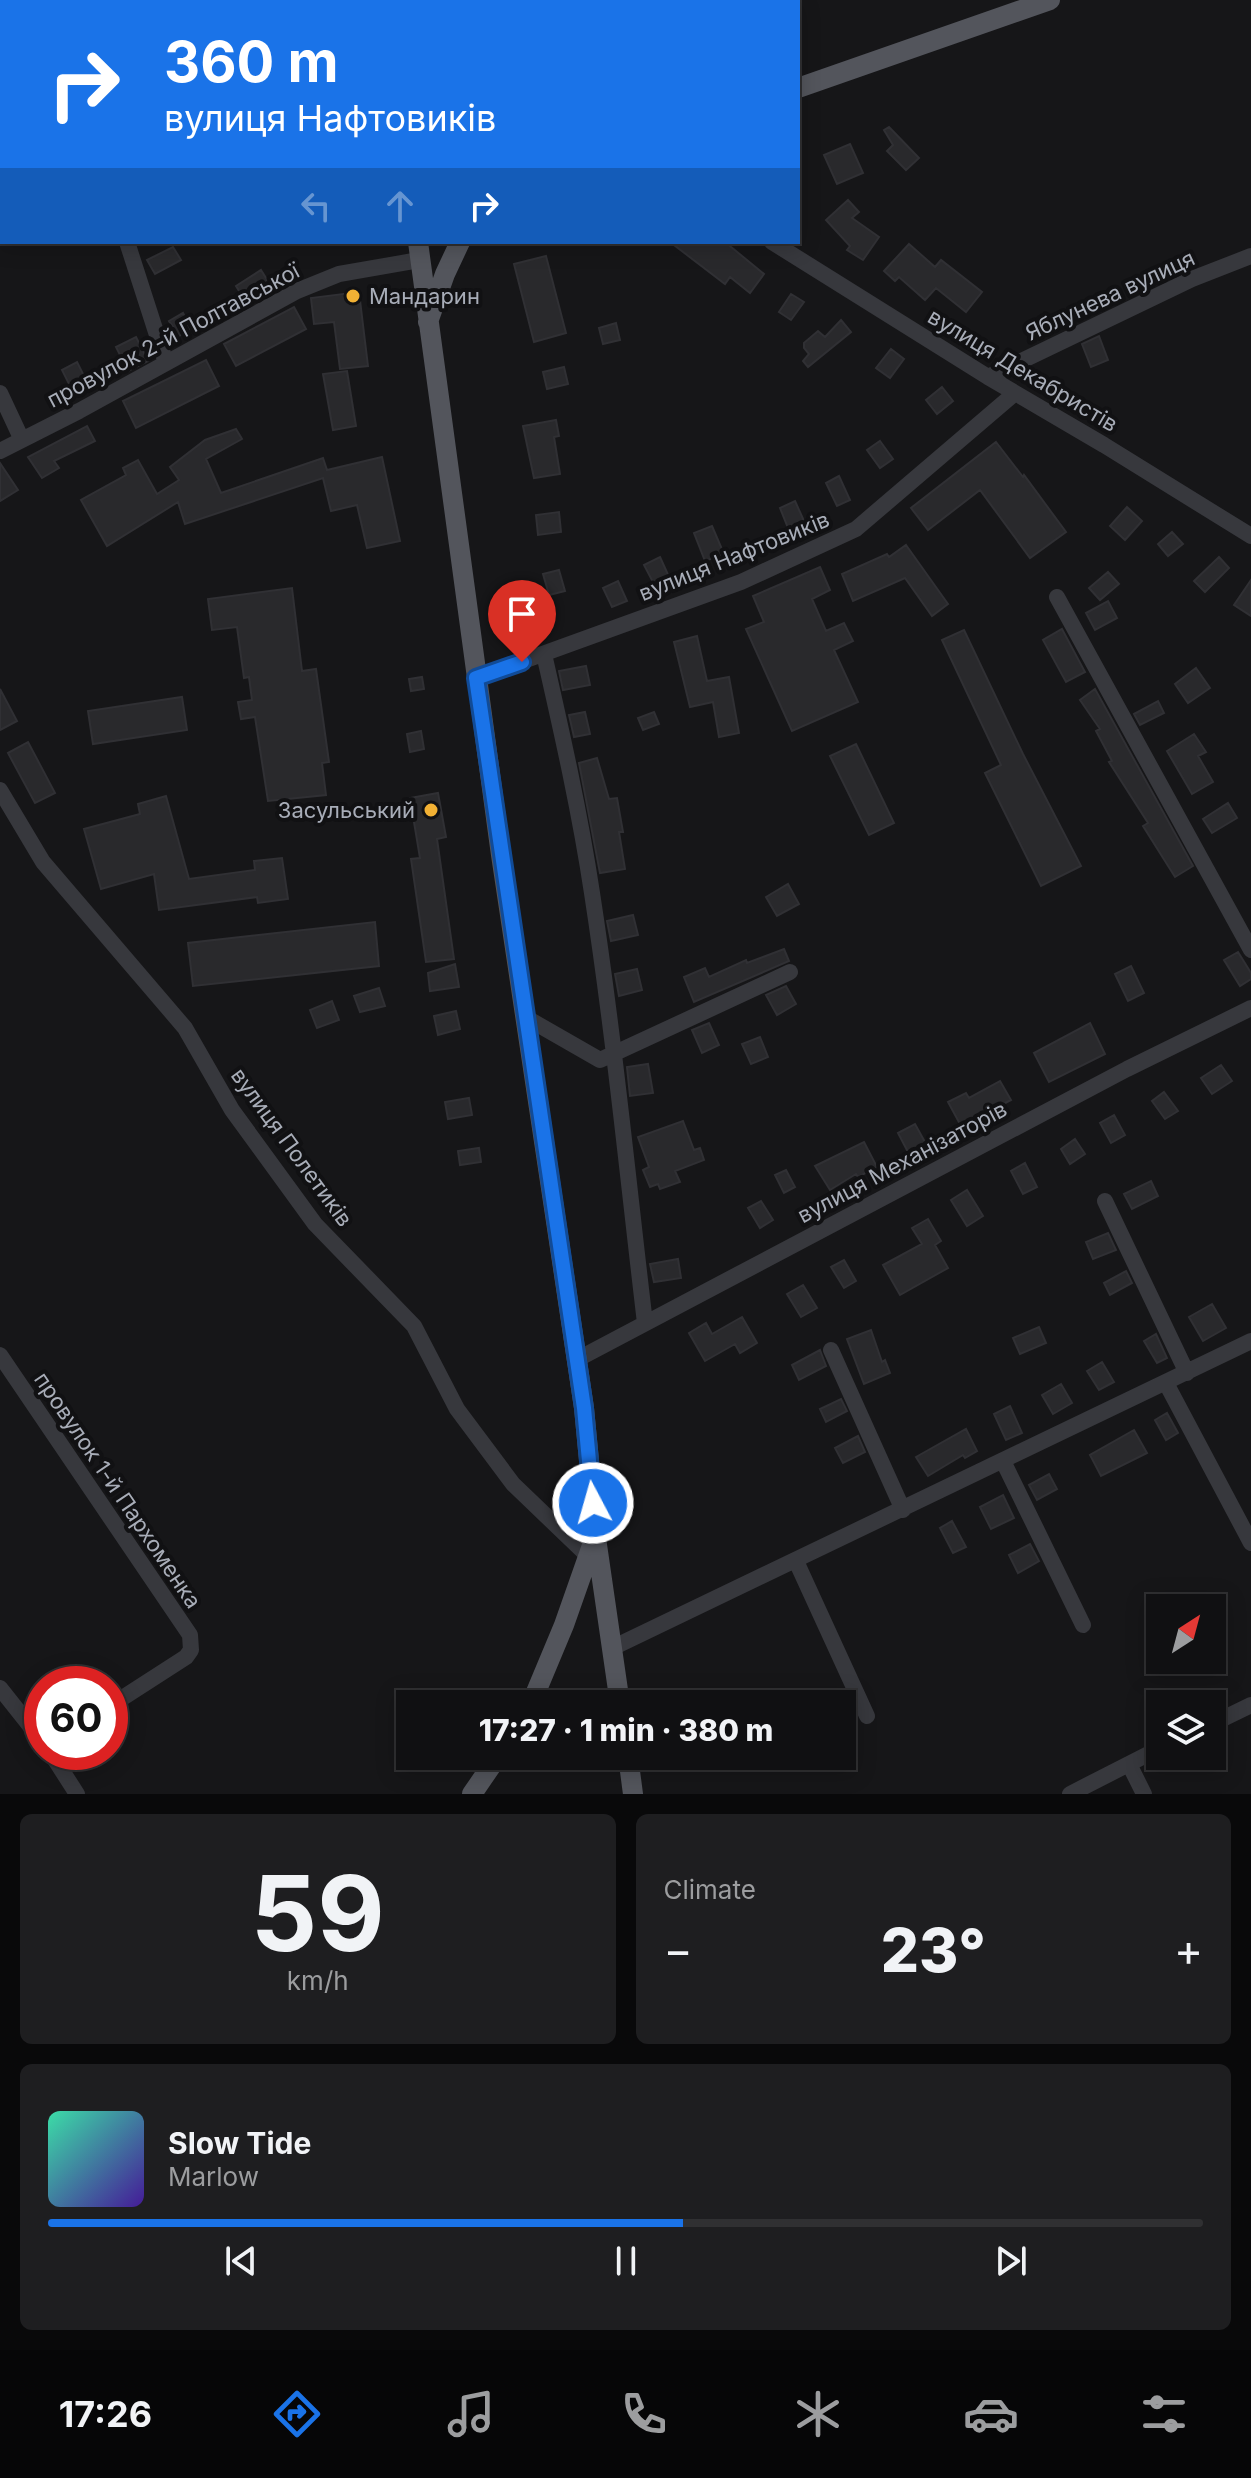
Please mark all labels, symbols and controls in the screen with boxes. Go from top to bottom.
text: 360 m [164,28,339,96]
icon: right [32,32,136,136]
text: вулиця Нафтовиків [164,96,496,140]
icon: left [294,184,338,228]
icon: ahead [378,184,422,228]
icon: right [462,184,506,228]
street label: Яблунева вулиця [1021,244,1199,346]
street label: провулок 2-й Полтавської [42,257,305,413]
place label: Мандарин [369,283,480,309]
marker: Мандарин [344,287,362,305]
street label: вулиця Декабристів [924,303,1122,437]
street label: вулиця Нафтовиків [635,506,833,606]
pin [488,580,556,662]
icon: arrive [500,592,544,636]
place label: Засульський [278,797,415,823]
marker: Засульський [422,801,440,819]
street label: вулиця Полетиків [226,1063,358,1231]
street label: вулиця Механізаторів [793,1096,1011,1228]
street label: провулок 1-й Пархоменка [29,1367,207,1613]
position arrow [551,1461,635,1545]
north arrow [1146,1594,1226,1674]
map controls [1146,1594,1226,1770]
speed limit sign: 60 [24,1666,128,1770]
button: layers [1146,1690,1226,1770]
text: 17:27 · 1 min · 380 m [479,1712,773,1748]
text: 59 [251,1850,385,1976]
text: Climate [664,1874,756,1905]
text: 23° [881,1914,986,1986]
text: − [664,1923,693,1977]
text: + [1174,1923,1203,1977]
text: km/h [287,1965,349,1996]
text: Slow Tide [168,2125,311,2161]
text: Marlow [168,2161,259,2192]
icon: previous [219,2239,263,2283]
icon: pause [604,2239,648,2283]
icon: next [989,2239,1033,2283]
icon: directions [269,2386,325,2442]
icon: music [443,2386,499,2442]
icon: phone [616,2386,672,2442]
icon: climate [790,2386,846,2442]
icon: car [963,2386,1019,2442]
icon: filters [1136,2386,1192,2442]
text: 17:26 [59,2392,152,2436]

